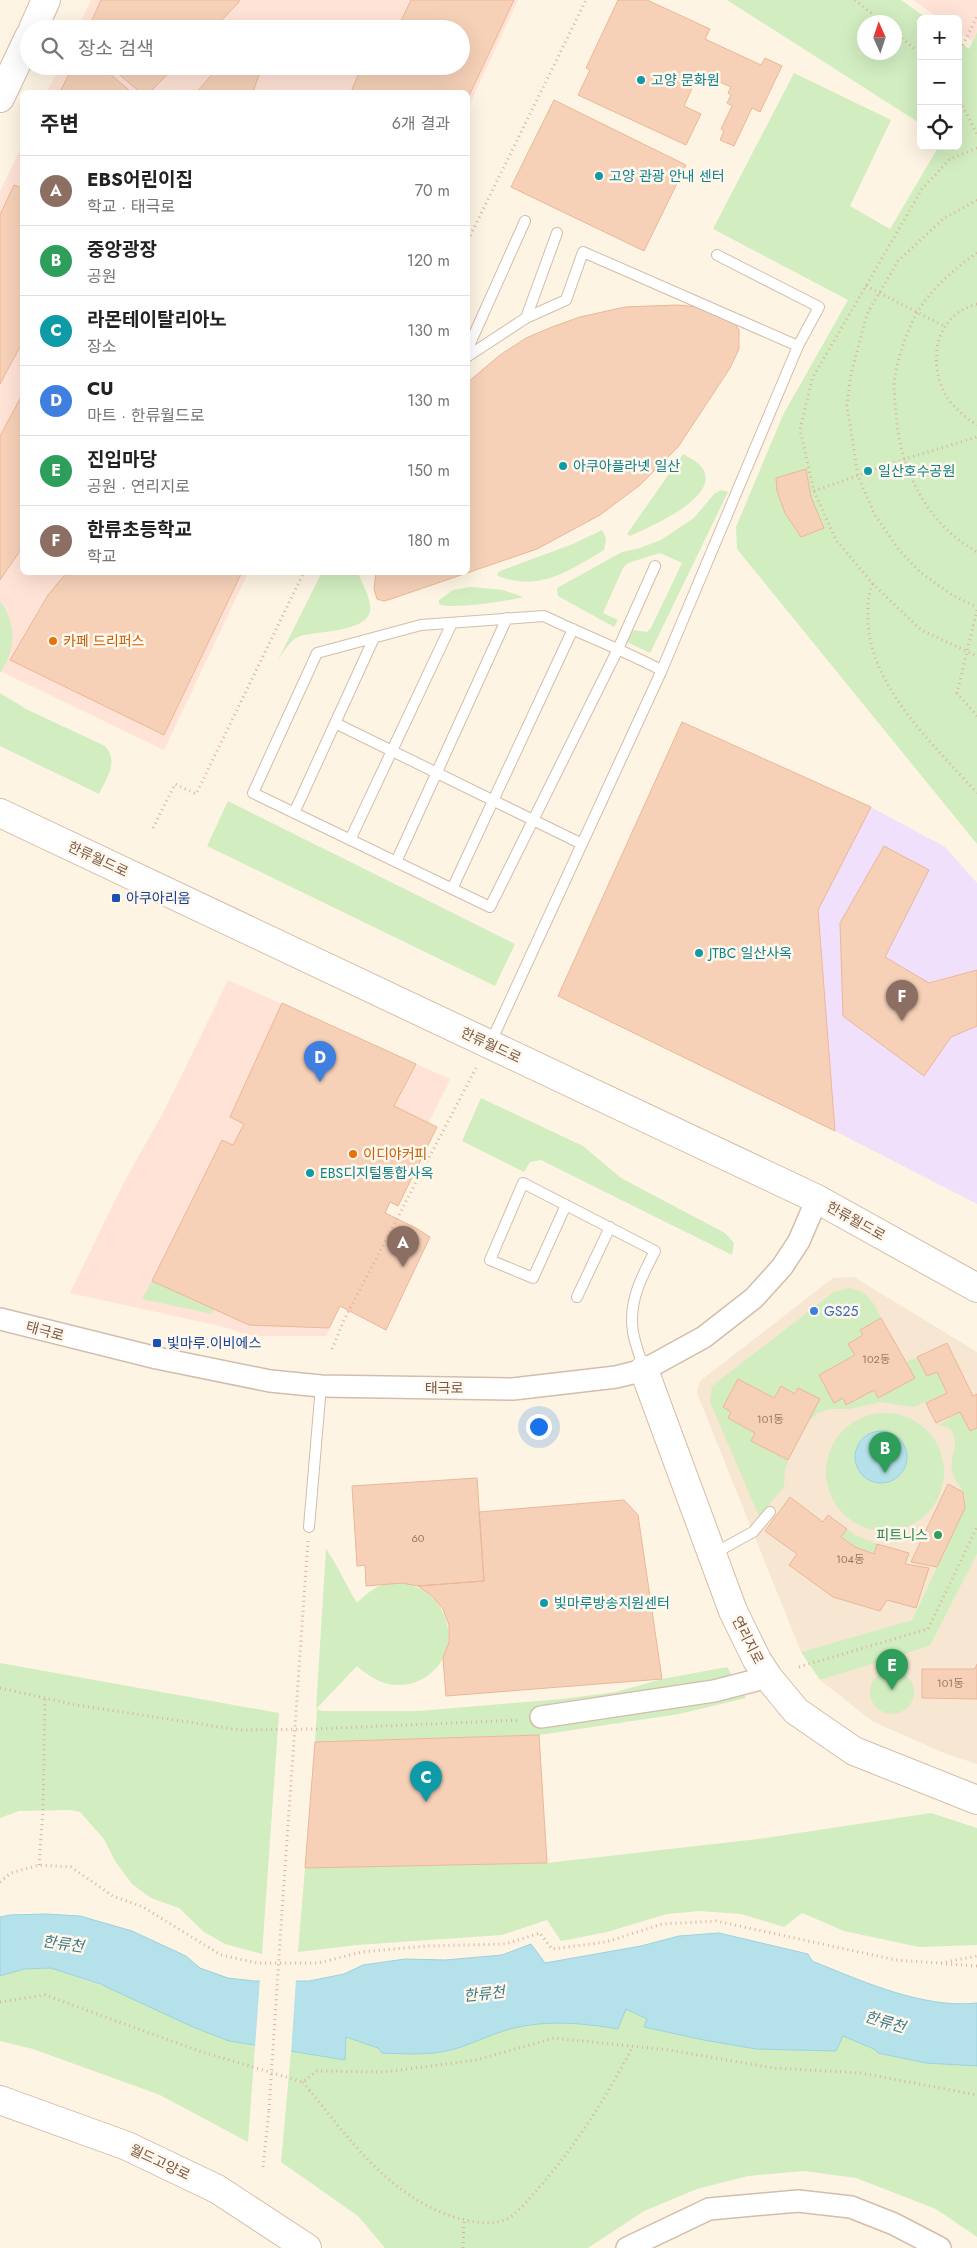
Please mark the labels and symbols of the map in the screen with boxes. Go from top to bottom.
north arrow [857,15,902,60]
place label: 고양 문화원 [651,70,720,90]
marker: 고양 문화원 [635,74,647,86]
place label: 고양 관광 안내 센터 [609,166,725,186]
marker: 고양 관광 안내 센터 [593,170,605,182]
place label: 아쿠아플라넷 일산 [573,456,680,476]
marker: 아쿠아플라넷 일산 [557,460,569,472]
place label: 일산호수공원 [878,461,955,481]
marker: 일산호수공원 [862,465,874,477]
place label: 카페 드리퍼스 [63,631,145,651]
marker: 카페 드리퍼스 [47,635,59,647]
street label: 한류월드로 [65,836,132,882]
place label: 아쿠아리움 [126,888,191,908]
marker: 아쿠아리움 [110,892,122,904]
place label: JTBC 일산사옥 [707,943,792,963]
marker: JTBC 일산사옥 [693,947,705,959]
pin: F [886,980,918,1021]
street label: 한류월드로 [458,1022,525,1068]
pin: D [304,1041,336,1082]
place label: 이디야커피 [363,1144,427,1164]
marker: 이디야커피 [347,1148,359,1160]
place label: EBS디지털통합사옥 [320,1163,433,1183]
marker: EBS디지털통합사옥 [304,1167,316,1179]
street label: 한류월드로 [823,1197,889,1245]
pin: A [387,1226,419,1267]
place label: GS25 [824,1301,858,1321]
marker: GS25 [808,1305,820,1317]
street label: 태극로 [24,1316,66,1346]
place label: 빛마루.이비에스 [167,1333,261,1353]
marker: 빛마루.이비에스 [151,1337,163,1349]
house number: 102동 [862,1351,890,1367]
street label: 태극로 [425,1378,463,1398]
house number: 101동 [757,1411,783,1427]
your location [526,1414,552,1440]
pin: B [869,1432,901,1473]
place label: 피트니스 [876,1525,928,1545]
marker: 피트니스 [932,1529,944,1541]
house number: 60 [412,1530,425,1546]
house number: 104동 [836,1551,864,1567]
place label: 빛마루방송지원센터 [554,1593,670,1613]
marker: 빛마루방송지원센터 [538,1597,550,1609]
street label: 연리지로 [727,1613,769,1668]
pin: E [876,1649,908,1690]
house number: 101동 [937,1675,963,1691]
pin: C [410,1761,442,1802]
water label: 한류천 [41,1930,87,1958]
water label: 한류천 [462,1981,508,2007]
water label: 한류천 [862,2006,910,2039]
street label: 월드고양로 [127,2139,194,2185]

